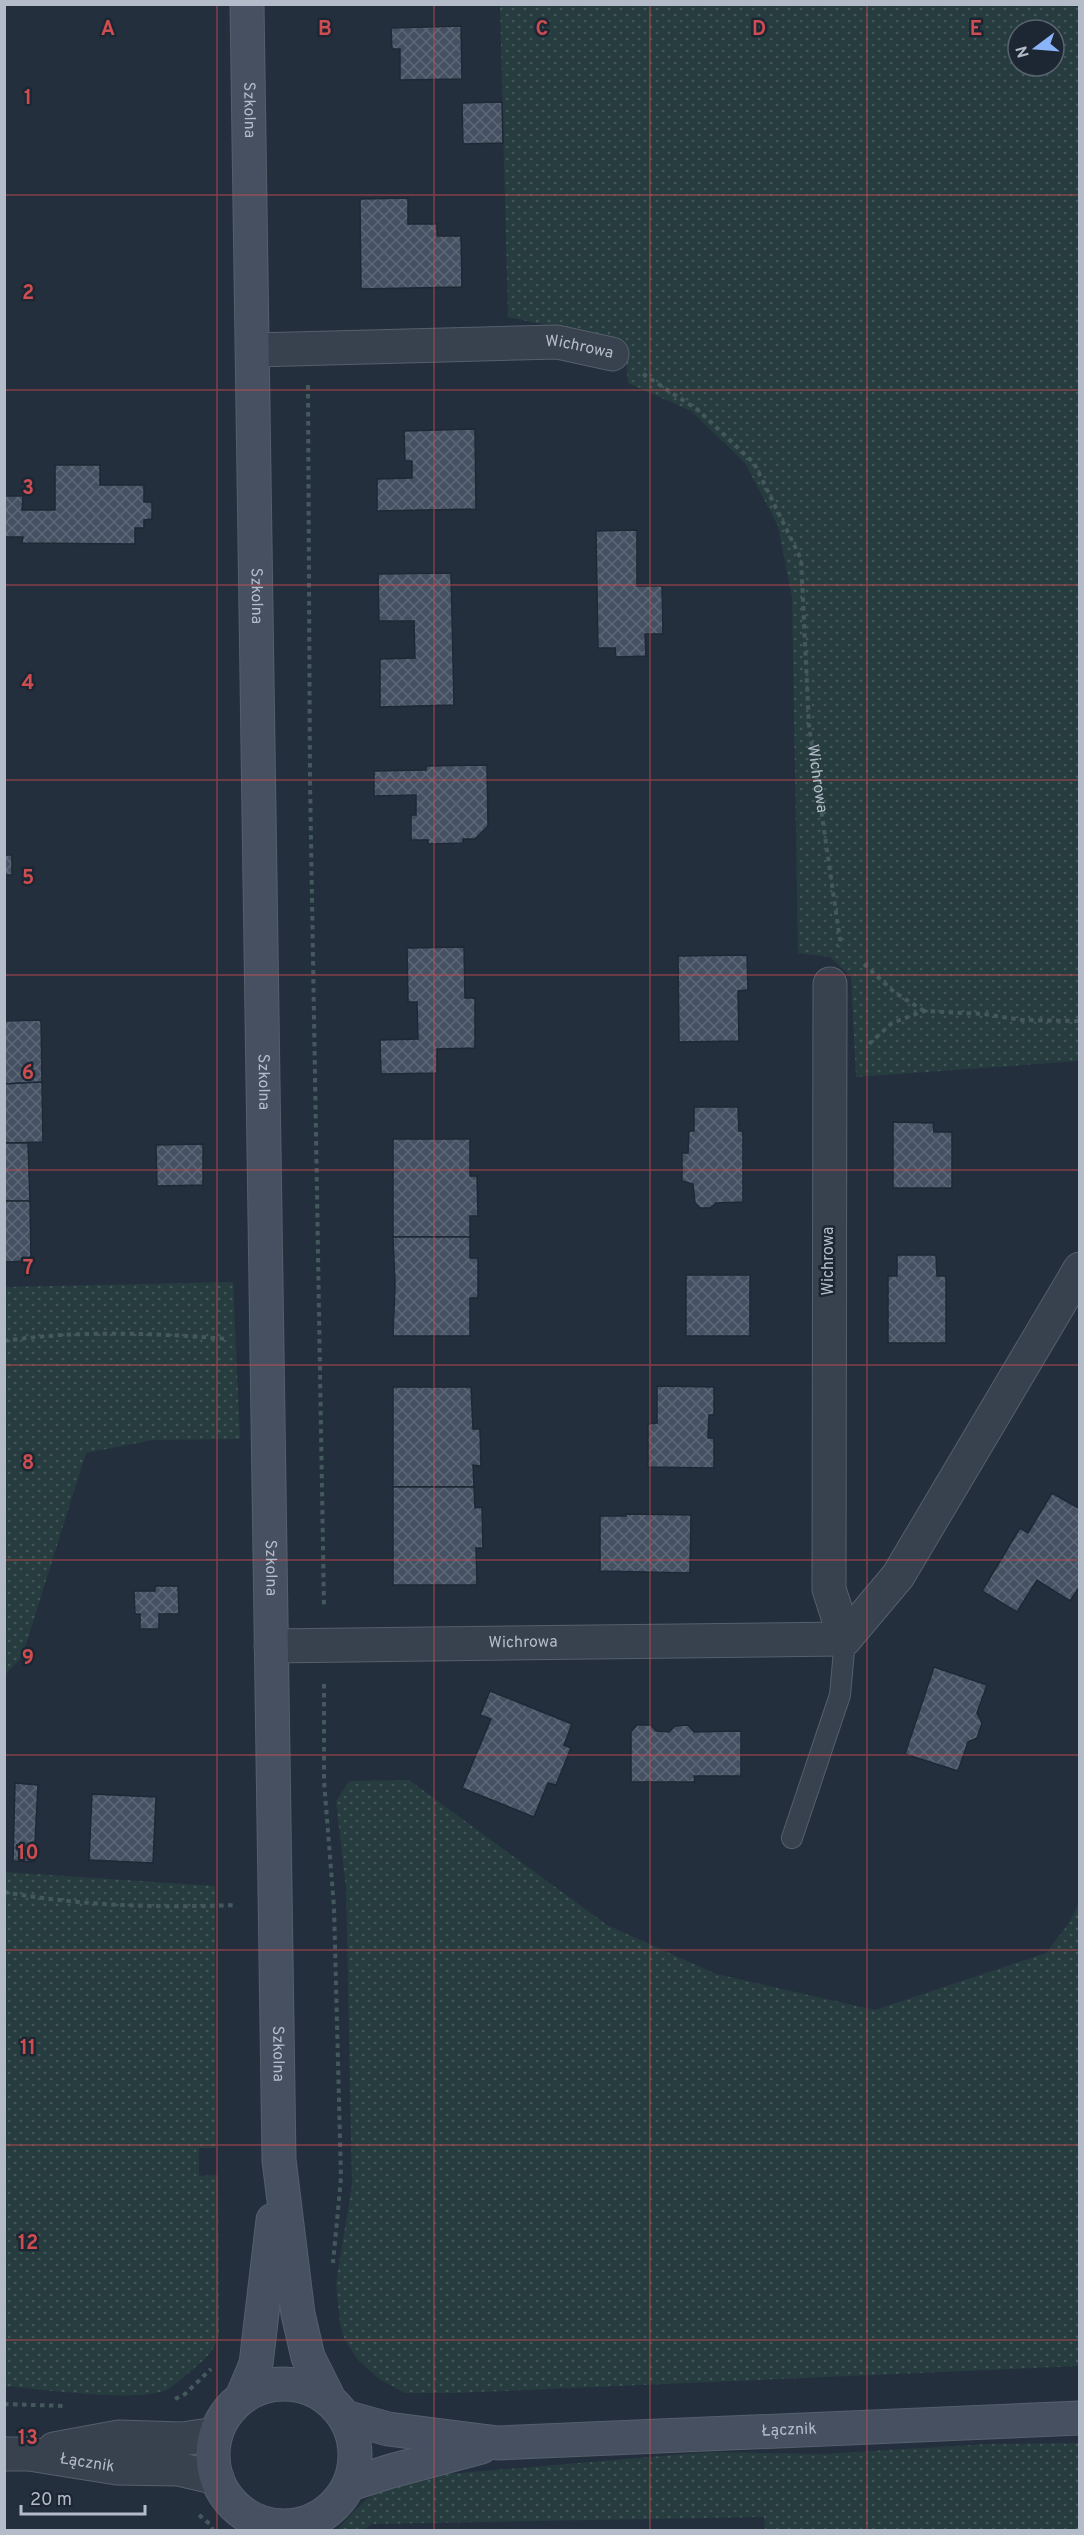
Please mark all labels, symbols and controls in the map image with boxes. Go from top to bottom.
text: A [101,17,115,43]
text: B [318,17,332,43]
text: C [536,17,548,43]
text: D [752,17,766,43]
text: E [970,17,982,43]
north arrow [1006,18,1066,78]
text: N [1012,43,1035,60]
street label: Szkolna [238,82,259,138]
text: 1 [24,86,32,112]
text: 2 [22,281,34,307]
street label: Wichrowa [545,332,615,364]
text: 3 [22,476,34,502]
street label: Szkolna [245,568,266,624]
text: 4 [22,671,34,697]
street label: Wichrowa [802,743,831,814]
text: 5 [22,866,34,892]
street label: Szkolna [253,1054,273,1110]
text: 6 [22,1061,34,1087]
street label: Wichrowa [819,1226,839,1296]
text: 7 [23,1256,33,1282]
text: 8 [22,1451,34,1477]
street label: Szkolna [260,1539,281,1596]
street label: Wichrowa [488,1633,558,1653]
text: 9 [22,1646,34,1672]
text: 10 [17,1841,39,1867]
street label: Szkolna [267,2025,288,2082]
text: 11 [20,2036,36,2062]
text: 12 [18,2231,38,2257]
street label: Łącznik [761,2419,817,2442]
text: 13 [18,2426,38,2452]
street label: Łącznik [58,2449,116,2477]
scale bar [21,2478,146,2516]
text: 20 m [30,2489,72,2512]

